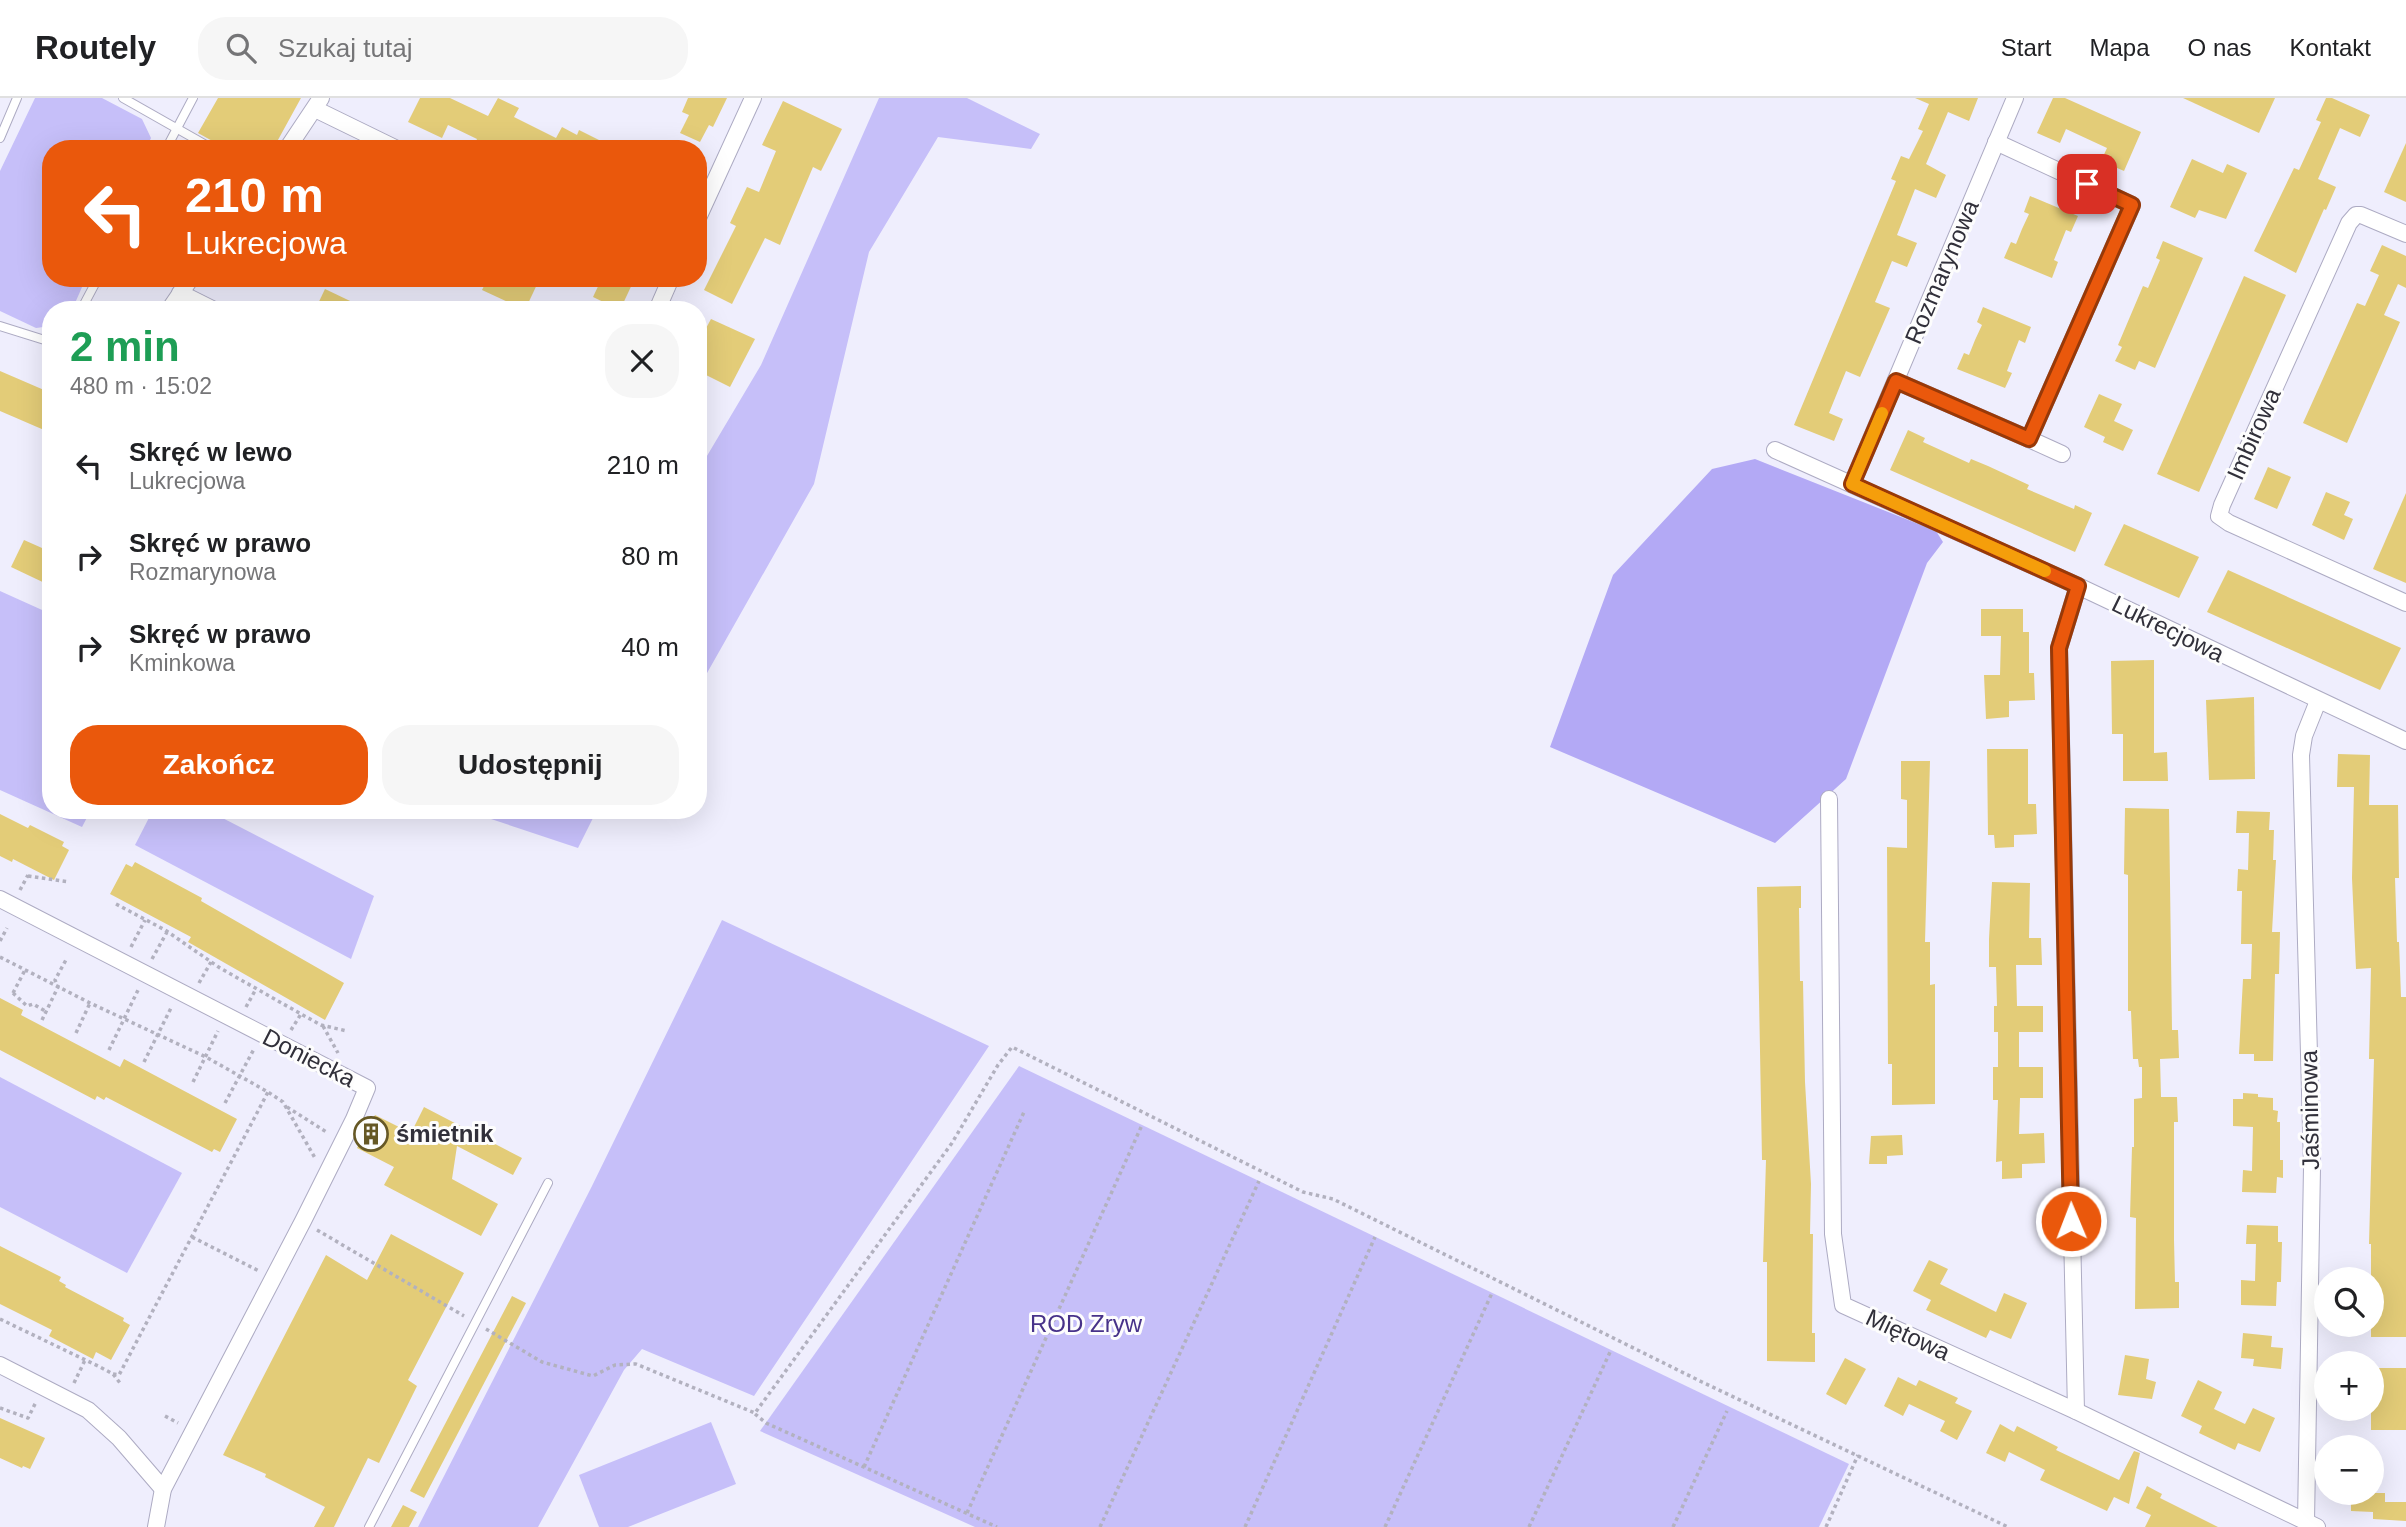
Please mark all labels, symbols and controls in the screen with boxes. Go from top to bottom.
search box [198,17,688,80]
text: Routely [35,29,156,66]
icon: search [222,29,260,67]
text: Szukaj tutaj [278,33,412,63]
text: Start [2001,34,2052,61]
text: Mapa [2090,34,2150,61]
text: O nas [2188,34,2252,61]
text: Kontakt [2290,34,2371,61]
pin [2057,154,2117,214]
icon: arrive [2068,165,2106,203]
icon: left [70,168,161,259]
text: 210 m [185,168,324,222]
street label: Rozmarynowa [1899,195,1984,348]
text: Lukrecjowa [185,225,347,261]
text: 2 min [70,323,180,370]
button: close [605,324,679,398]
text: 480 m · 15:02 [70,373,212,399]
street label: Imbirowa [2221,383,2286,484]
text: Skręć w lewo [129,437,292,467]
icon: left [70,447,108,485]
text: 210 m [607,450,679,480]
text: Lukrecjowa [129,468,245,494]
text: Skręć w prawo [129,528,311,558]
icon: right [70,538,108,576]
text: 80 m [621,541,679,571]
text: Rozmarynowa [129,559,276,585]
street label: Lukrecjowa [2108,590,2229,668]
text: Skręć w prawo [129,619,311,649]
icon: right [70,629,108,667]
text: 40 m [621,632,679,662]
text: Kminkowa [129,650,235,676]
button: Zakończ [70,725,368,805]
button: Udostępnij [382,725,679,805]
street label: Doniecka [259,1023,361,1093]
street label: Jaśminowa [2295,1049,2324,1170]
building icon: śmietnik [352,1115,390,1153]
place label: śmietnik [396,1120,494,1147]
position arrow [2034,1184,2108,1258]
map controls [2314,1267,2384,1505]
button: search [2314,1267,2384,1337]
street label: Miętowa [1862,1303,1955,1366]
park label: ROD Zryw [1030,1310,1143,1337]
button: + [2314,1351,2384,1421]
button: − [2314,1435,2384,1505]

